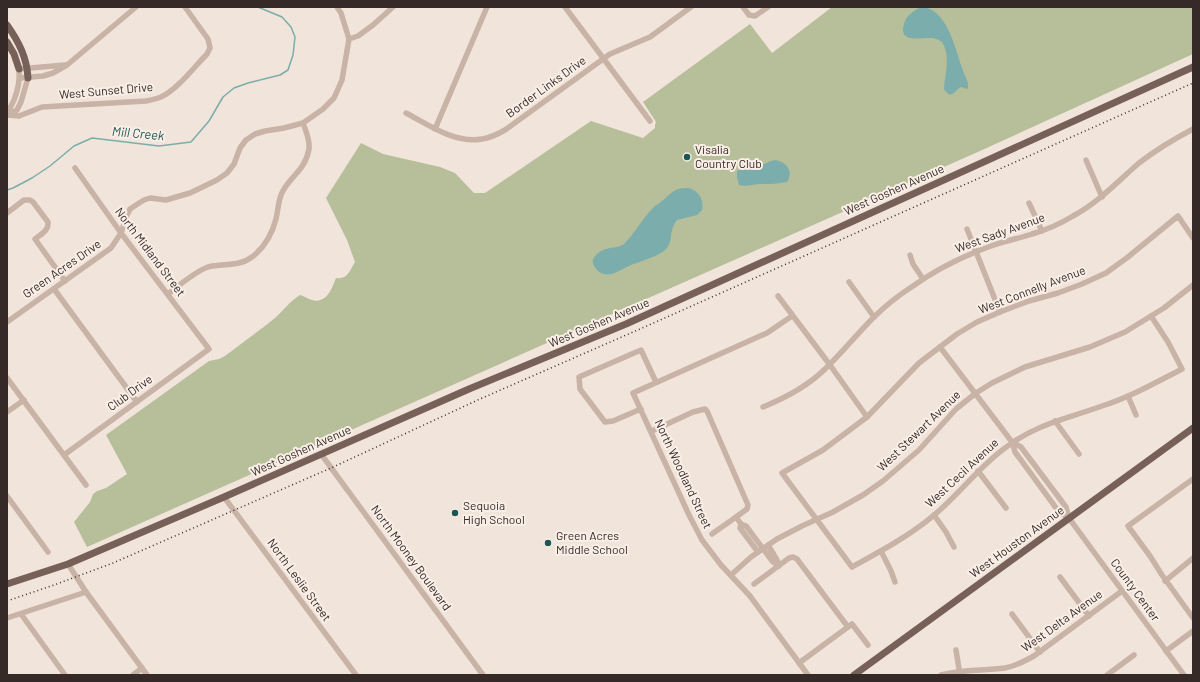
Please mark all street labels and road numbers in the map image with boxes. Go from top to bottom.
street label: Border Links Drive [503,53,588,120]
street label: West Sunset Drive [58,79,153,101]
street label: West Goshen Avenue [841,161,946,217]
street label: North Midland Street [113,204,189,299]
street label: West Sady Avenue [953,209,1046,255]
street label: Green Acres Drive [20,236,103,300]
street label: West Connelly Avenue [976,262,1087,316]
street label: West Goshen Avenue [546,294,651,350]
street label: Club Drive [104,371,155,413]
street label: West Stewart Avenue [874,387,963,474]
street label: North Woodland Street [652,417,715,530]
street label: West Goshen Avenue [248,422,353,478]
street label: West Cecil Avenue [922,435,1001,510]
street label: North Mooney Boulevard [369,502,455,613]
street label: West Houston Avenue [967,502,1066,580]
street label: North Leslie Street [265,535,334,623]
street label: County Center [1108,555,1164,624]
street label: West Delta Avenue [1018,586,1105,654]

